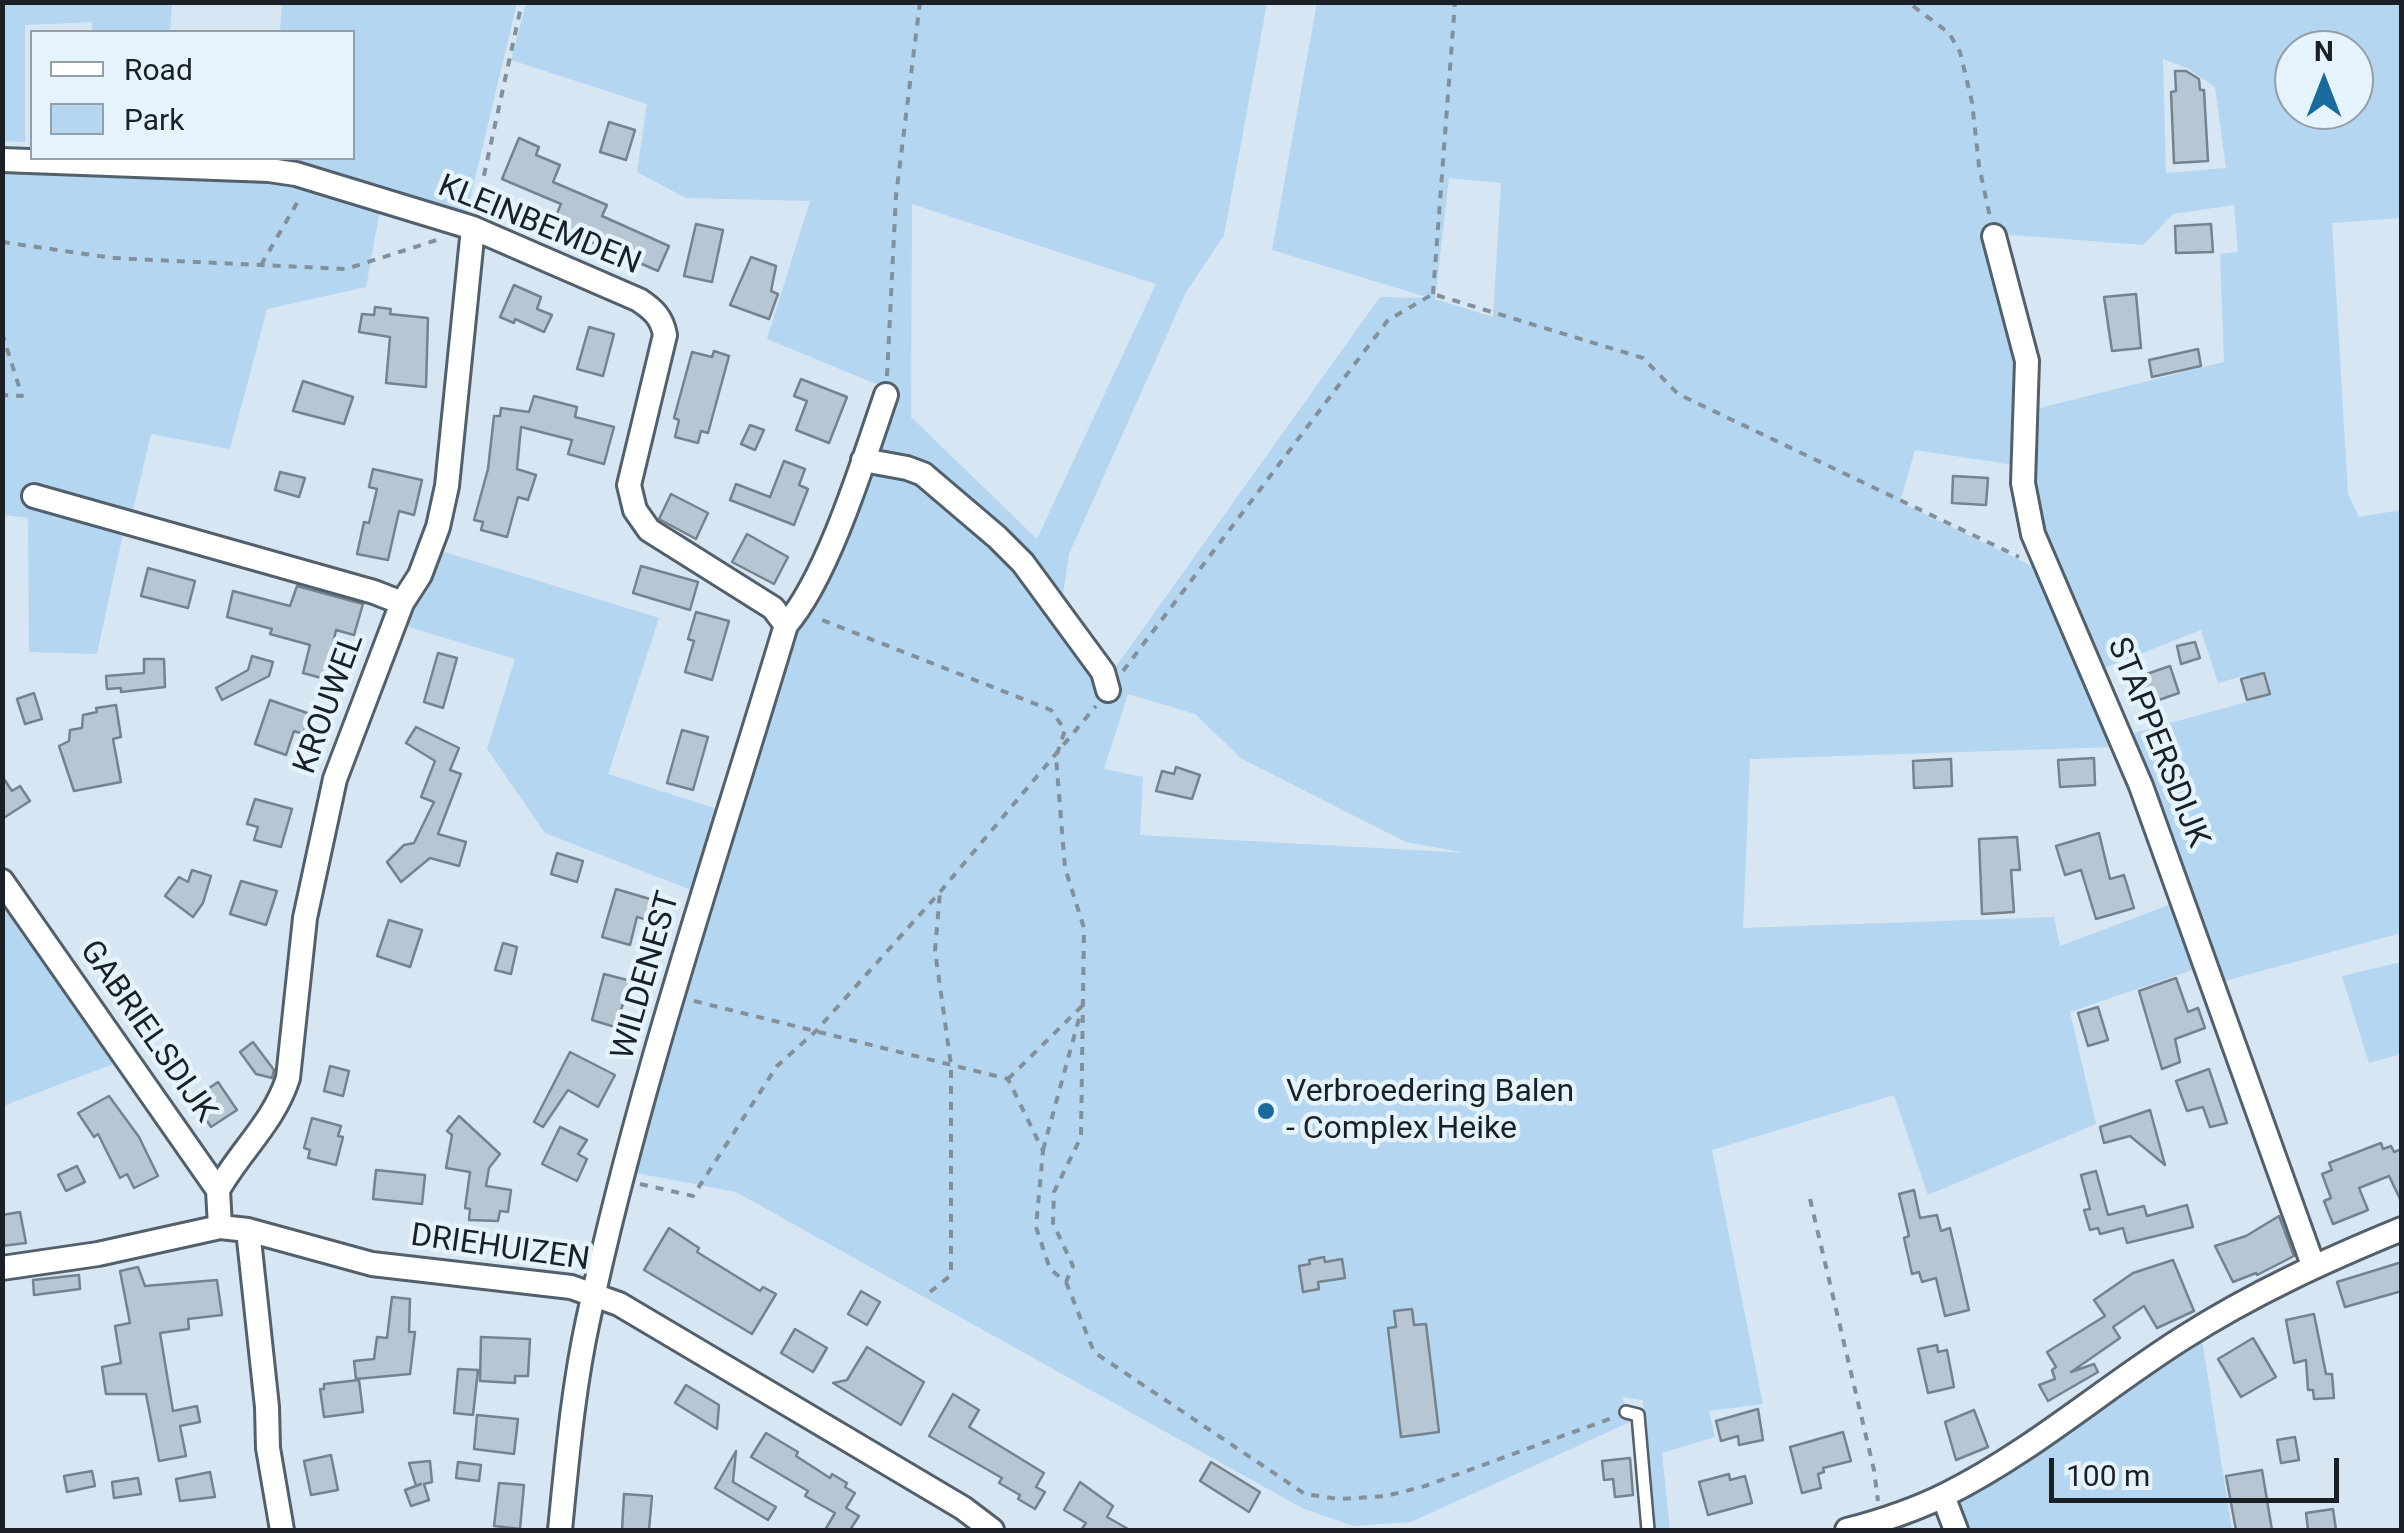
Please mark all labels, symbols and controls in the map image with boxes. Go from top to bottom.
legend [30,30,355,160]
north arrow [2274,30,2374,130]
text: N [2314,35,2334,68]
text: Road [124,52,193,87]
text: Park [124,102,184,137]
street label: KLEINBEMDEN [432,168,646,284]
street label: KROUWEL [287,629,373,779]
street label: STAPPERSDIJK [2098,633,2216,853]
street label: WILDENEST [605,888,689,1064]
street label: GABRIELSDIJK [70,934,224,1130]
place label: Verbroedering Balen - Complex Heike [1286,1074,1574,1149]
marker: Verbroedering Balen - Complex Heike [1255,1100,1277,1122]
street label: DRIEHUIZEN [408,1217,592,1281]
scale bar [2054,1438,2344,1500]
text: 100 m [2066,1458,2150,1493]

